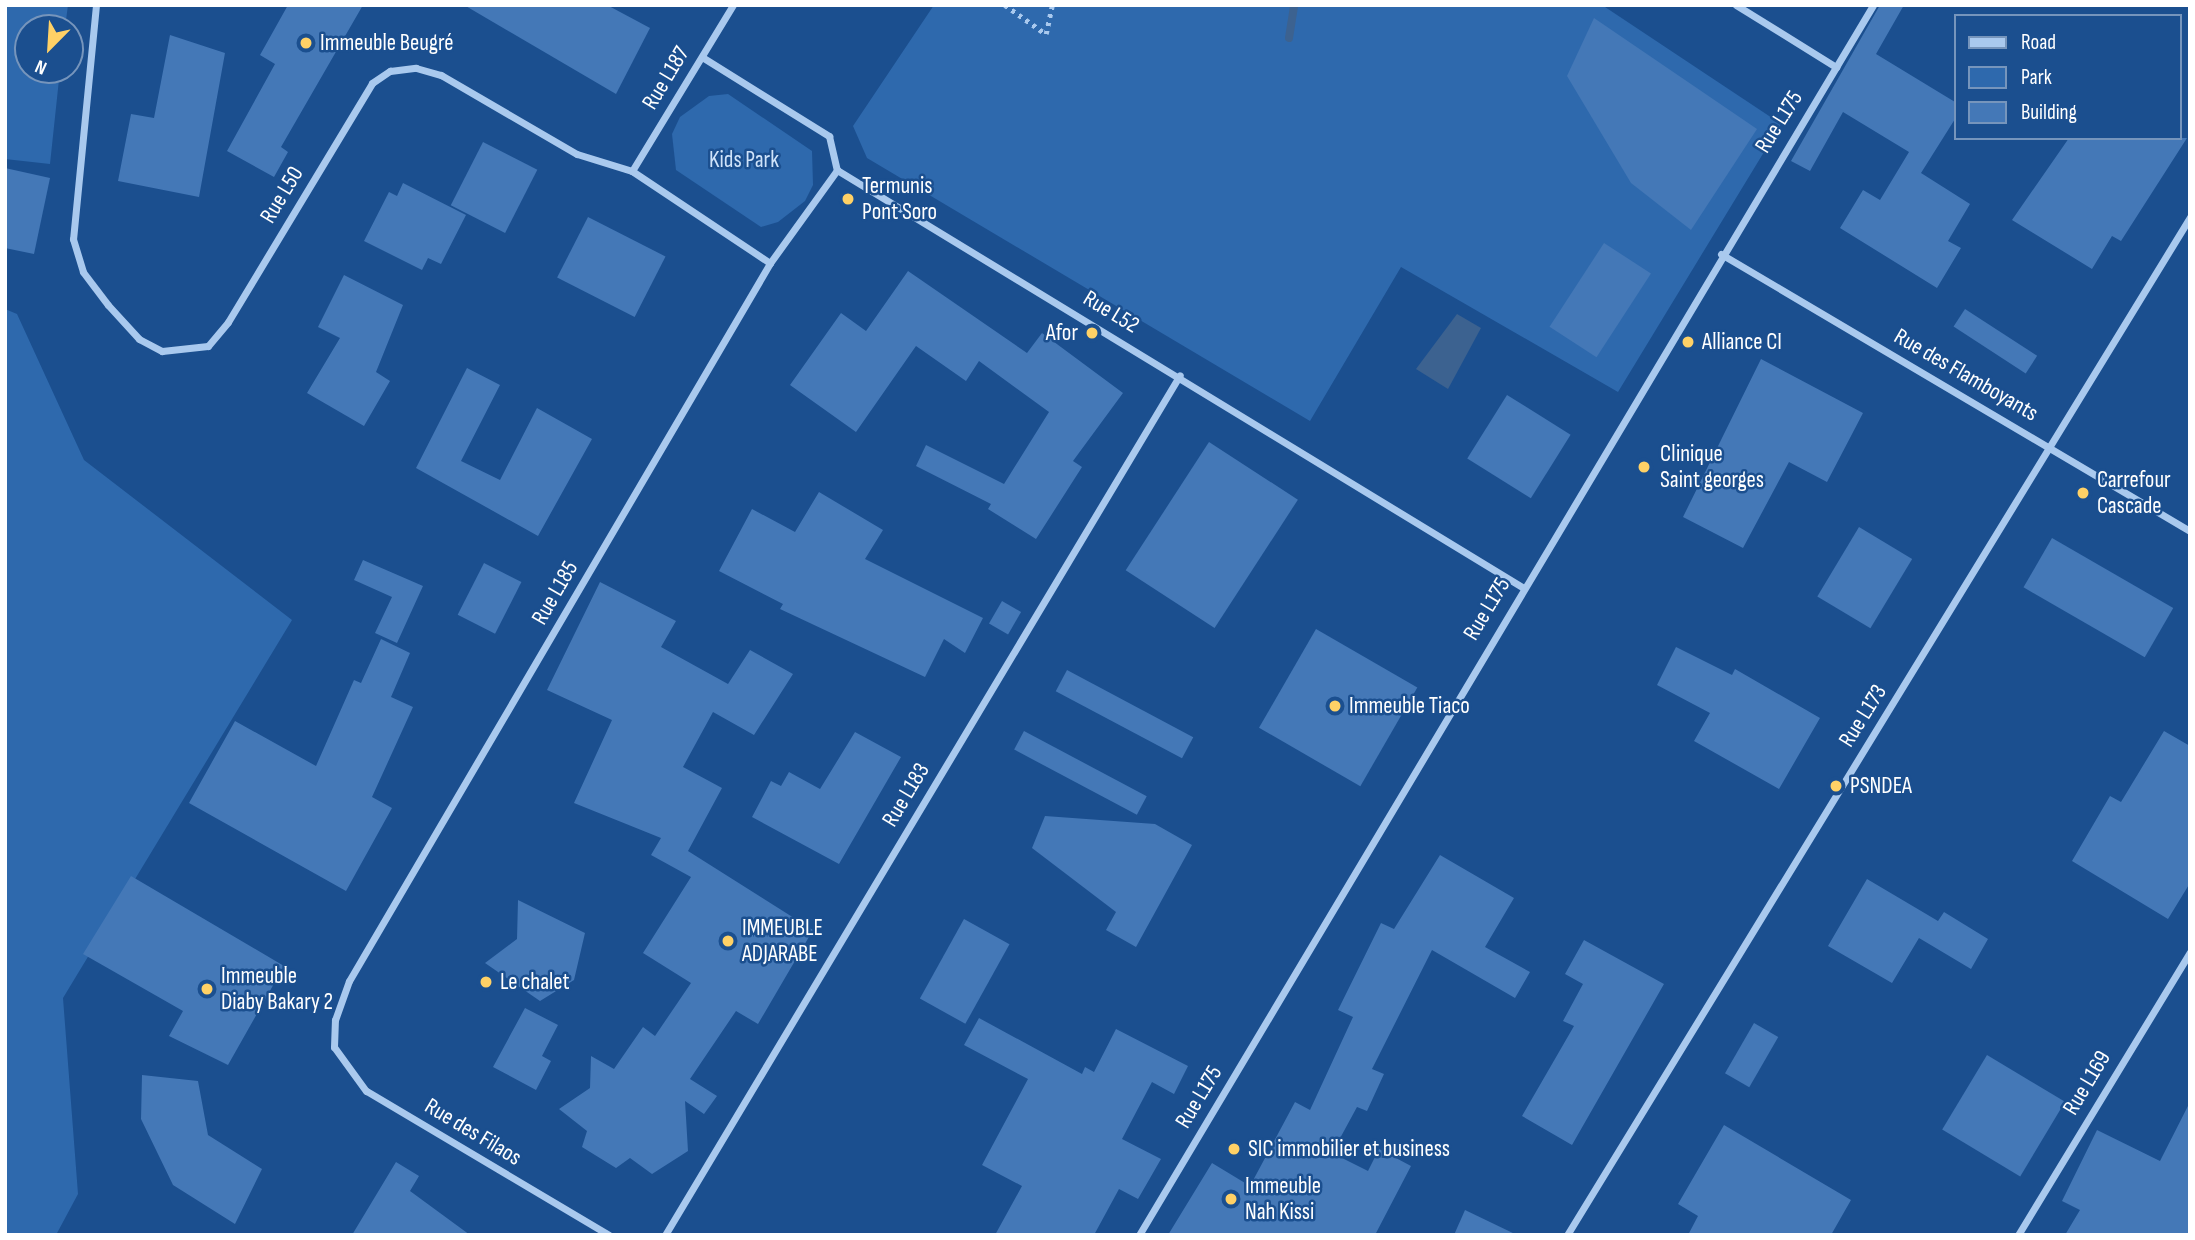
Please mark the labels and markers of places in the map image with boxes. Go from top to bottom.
place label: Immeuble Beugré [320,29,454,57]
marker: Immeuble Beugré [298,35,314,51]
place label: Termunis Pont Soro [862,172,937,226]
marker: Termunis Pont Soro [840,191,856,207]
place label: Afor [1046,319,1078,347]
marker: Afor [1084,325,1100,341]
place label: Alliance CI [1702,328,1782,356]
marker: Alliance CI [1680,334,1696,350]
place label: Clinique Saint georges [1660,440,1764,494]
marker: Clinique Saint georges [1634,457,1654,477]
place label: Carrefour Cascade [2097,466,2171,520]
marker: Carrefour Cascade [2075,485,2091,501]
place label: Immeuble Tiaco [1349,692,1470,720]
marker: Immeuble Tiaco [1327,698,1343,714]
place label: PSNDEA [1850,772,1912,800]
marker: PSNDEA [1828,778,1844,794]
place label: IMMEUBLE ADJARABE [742,914,823,968]
marker: IMMEUBLE ADJARABE [720,933,736,949]
place label: Immeuble Diaby Bakary 2 [221,962,333,1016]
place label: Le chalet [500,968,570,996]
marker: Le chalet [478,974,494,990]
marker: Immeuble Diaby Bakary 2 [199,981,215,997]
place label: SIC immobilier et business [1248,1135,1450,1163]
marker: SIC immobilier et business [1226,1141,1242,1157]
place label: Immeuble Nah Kissi [1245,1172,1321,1226]
marker: Immeuble Nah Kissi [1223,1191,1239,1207]

